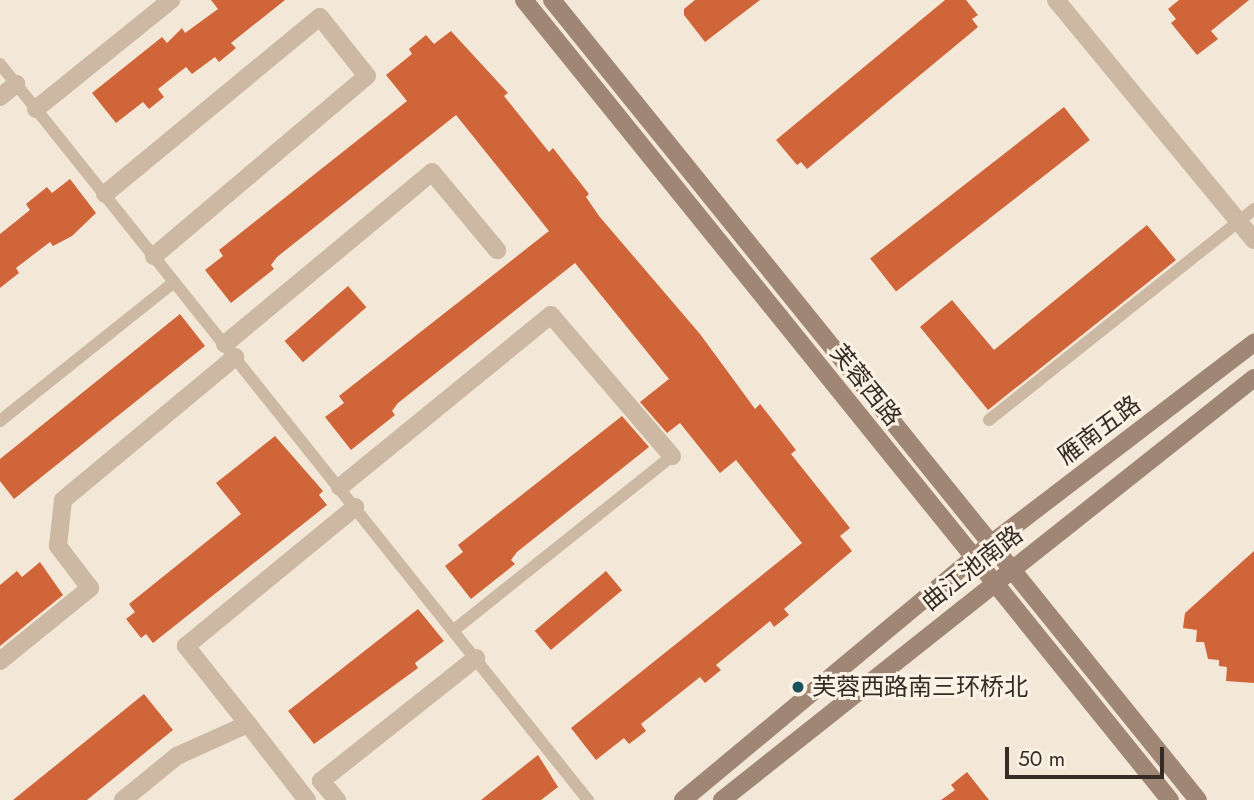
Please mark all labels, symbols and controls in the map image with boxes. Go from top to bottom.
street label: 芙蓉西路 [825,339,907,431]
street label: 雁南五路 [1052,390,1146,470]
street label: 曲江池南路 [916,520,1028,616]
place label: 芙蓉西路南三环桥北 [812,673,1028,701]
marker: 芙蓉西路南三环桥北 [790,679,806,695]
scale bar [1009,734,1168,778]
text: 50 m [1018,744,1065,774]

